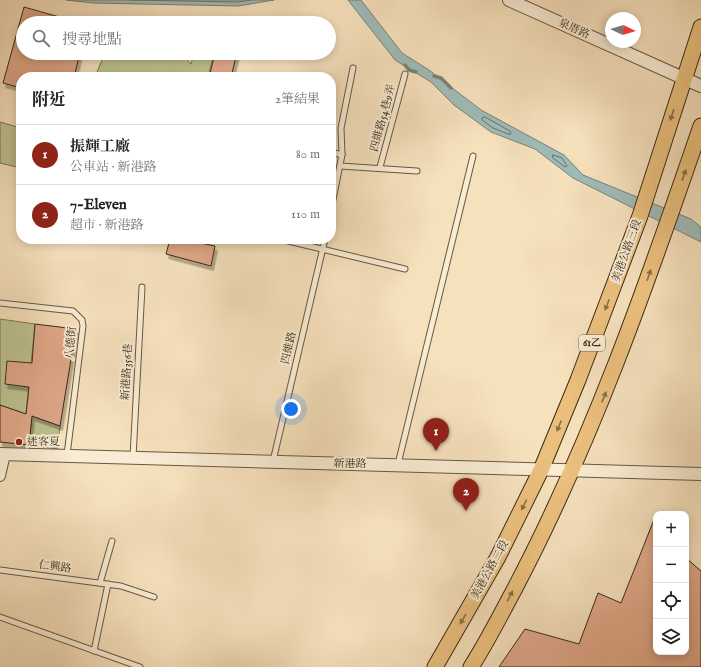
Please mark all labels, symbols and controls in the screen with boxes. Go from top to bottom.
north arrow [605,12,641,48]
search box [16,16,336,60]
street label: 泉厝路 [556,16,592,42]
icon: search [30,27,52,49]
text: 搜尋地點 [62,30,122,49]
street label: 四維路54巷9弄 [367,83,399,153]
text: 附近 [32,90,66,111]
text: 2筆結果 [275,91,320,108]
one-way arrow [669,109,675,121]
text: 振輝工廠 [70,137,130,156]
text: 1 [43,146,47,163]
text: 80 m [296,146,320,163]
text: 公車站 · 新港路 [70,159,157,176]
one-way arrow [681,169,687,181]
text: 7-Eleven [70,195,127,214]
text: 2 [42,206,48,223]
text: 110 m [291,206,320,223]
text: 超市 · 新港路 [70,217,144,234]
street label: 美港公路三段 [609,218,645,284]
one-way arrow [647,269,653,281]
one-way arrow [603,299,609,311]
street label: 八德街 [62,326,80,360]
street label: 四維路 [278,330,300,366]
road number: 61乙 [579,335,605,351]
street label: 新港路356巷 [119,343,135,401]
one-way arrow [601,390,607,402]
your location [281,399,301,419]
pin: 1 [423,418,449,451]
one-way arrow [556,420,562,432]
place label: 迷客夏 [27,435,60,449]
marker: 迷客夏 [14,437,24,447]
street label: 新港路 [333,457,367,471]
pin: 2 [453,478,479,511]
one-way arrow [521,499,527,511]
map controls [653,511,689,655]
button: + [653,511,689,547]
street label: 美港公路二段 [468,538,512,602]
button: − [653,547,689,583]
street label: 仁興路 [38,558,72,576]
button: locate [653,583,689,619]
one-way arrow [507,590,514,602]
one-way arrow [459,614,466,625]
button: layers [653,619,689,655]

